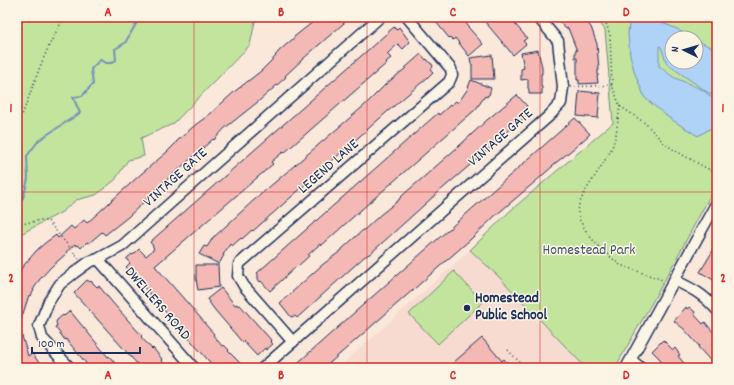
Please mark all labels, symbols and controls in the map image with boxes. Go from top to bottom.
text: A [104,4,112,23]
text: B [278,4,284,23]
text: C [450,4,457,23]
text: D [623,4,630,23]
north arrow [664,30,704,70]
text: N [668,45,684,53]
text: 1 [10,100,13,119]
text: 1 [722,100,725,119]
street label: VINTAGE GATE [464,103,538,173]
street label: LEGEND LANE [294,134,364,200]
street label: VINTAGE GATE [139,143,213,213]
park label: Homestead Park [543,240,635,262]
street label: DWELLERS ROAD [119,262,195,346]
text: 2 [8,270,14,289]
text: 2 [720,270,726,289]
place label: Homestead Public School [475,288,547,327]
marker: Homestead Public School [462,303,472,313]
scale bar [32,329,140,355]
text: 100 m [38,336,65,353]
text: A [104,367,112,385]
text: B [278,367,284,385]
text: C [450,367,457,385]
text: D [623,367,630,385]

